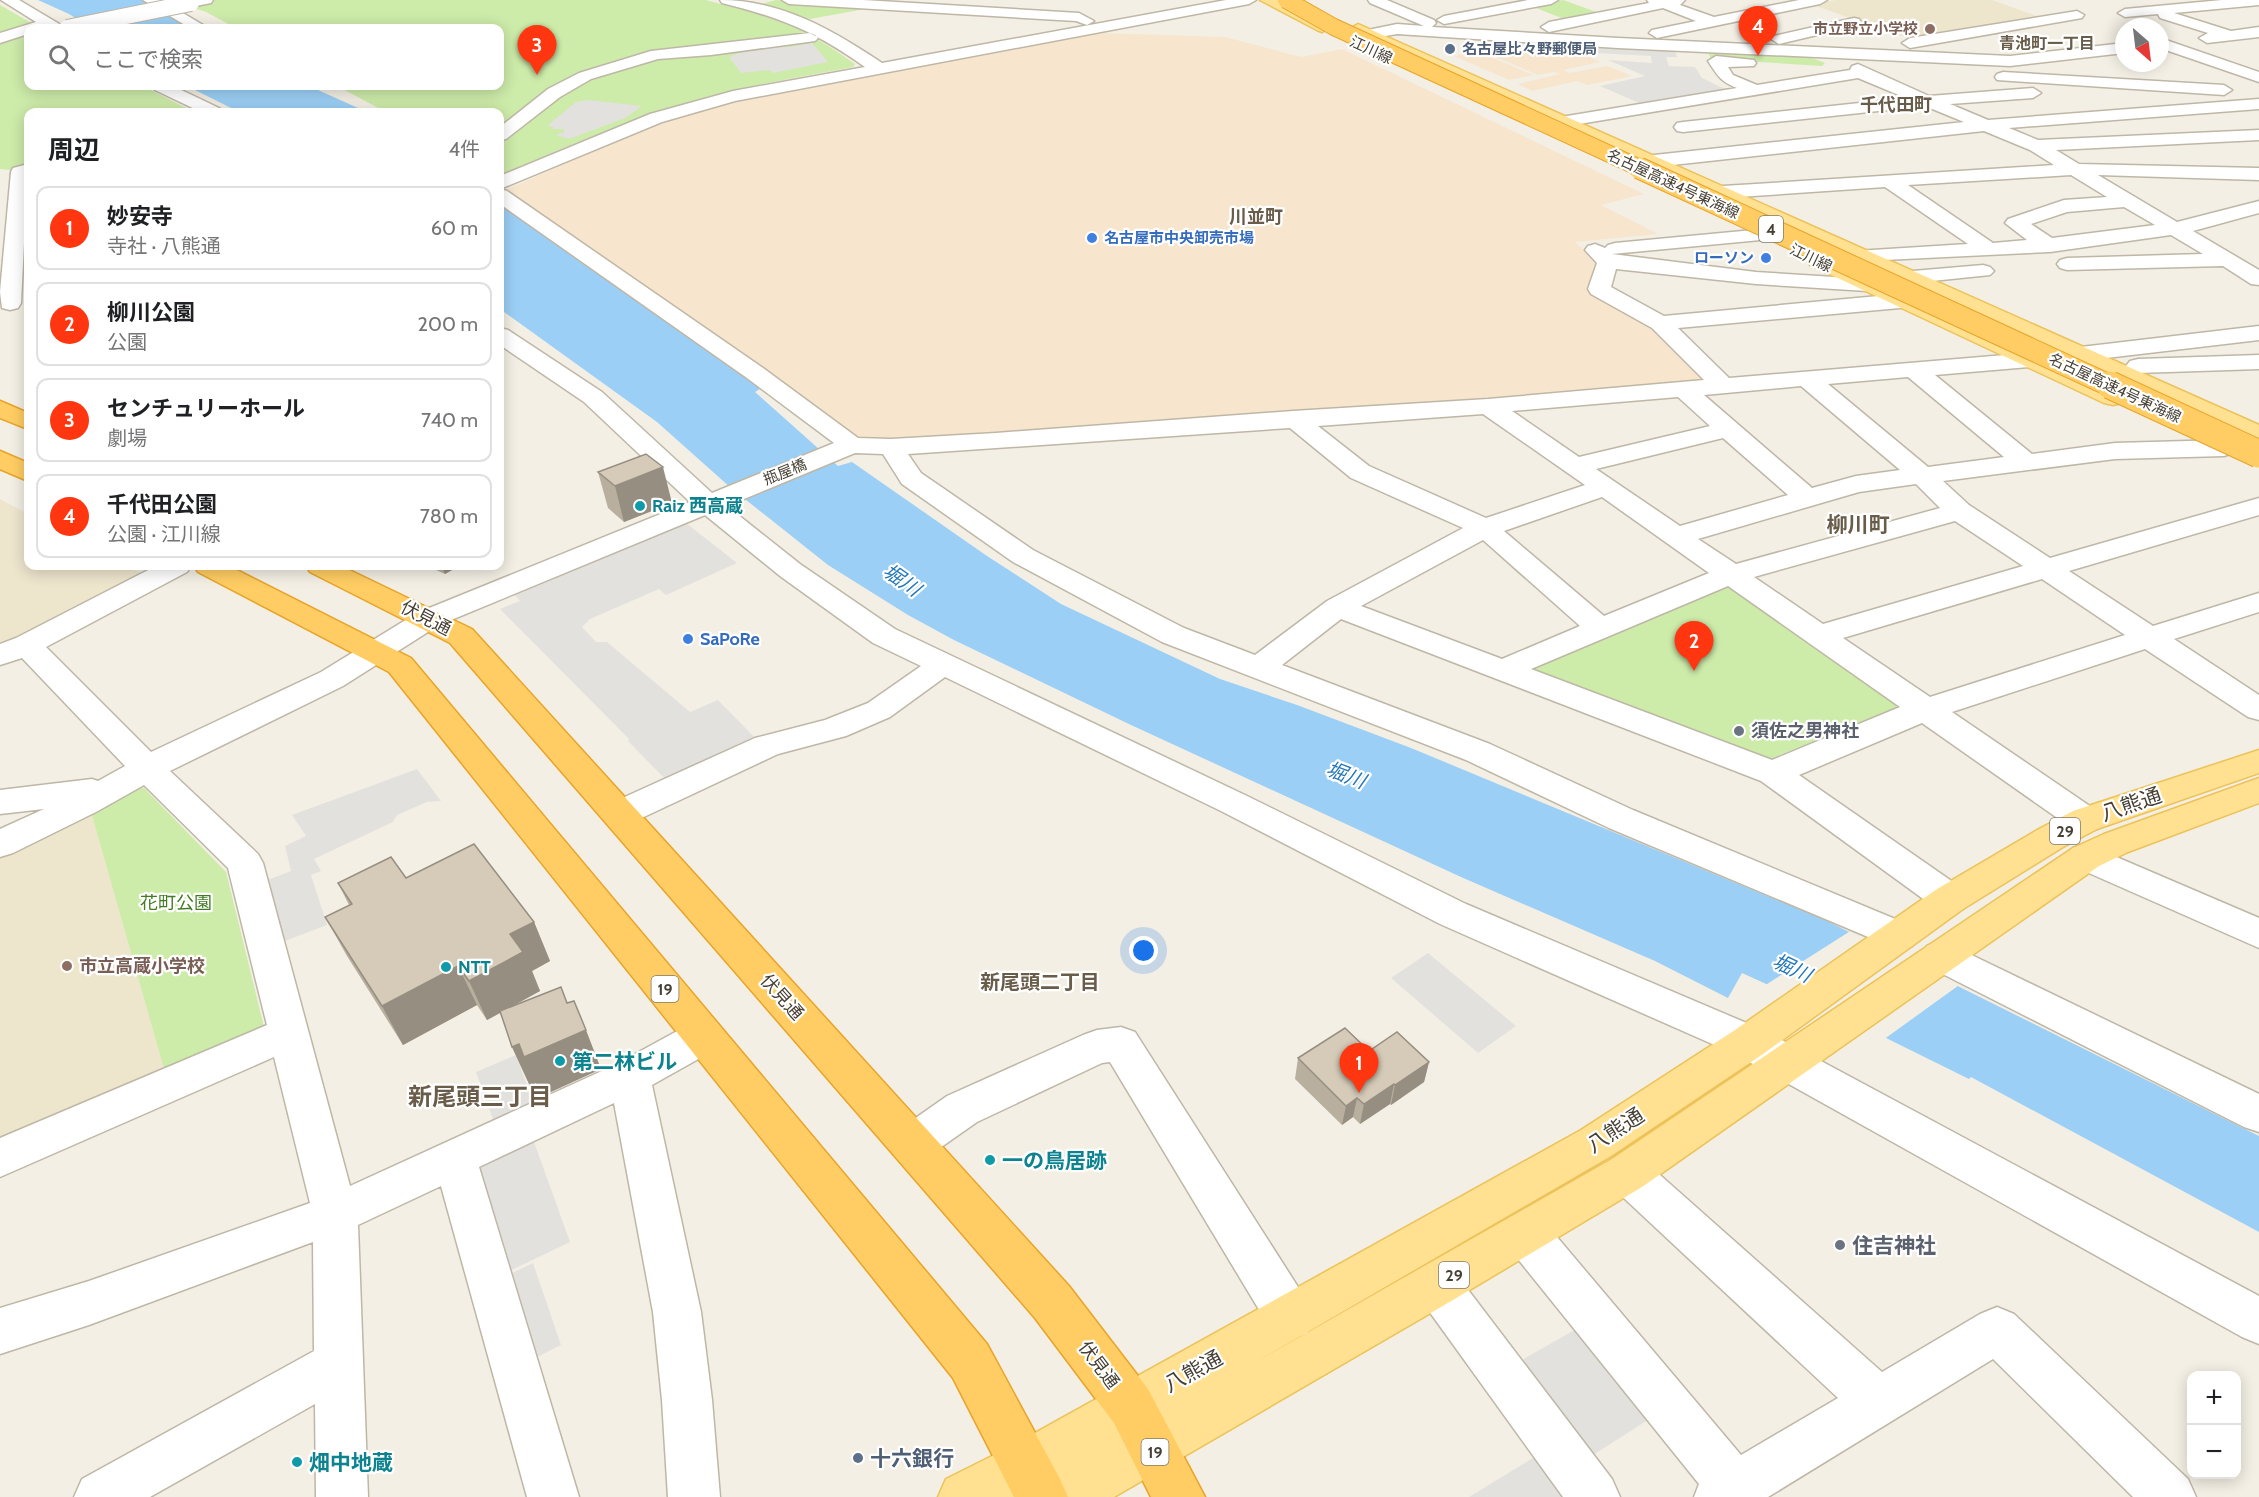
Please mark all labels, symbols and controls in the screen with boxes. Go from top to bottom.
pin: 4 [1738,7,1778,56]
north arrow [2115,18,2169,72]
place label: 市立野立小学校 [1813,20,1918,38]
marker: 市立野立小学校 [1923,22,1937,36]
search box [24,24,504,90]
pin: 3 [518,26,556,75]
street label: 江川線 [1347,32,1395,68]
district label: 青池町一丁目 [1999,34,2095,53]
place label: 名古屋比々野郵便局 [1462,40,1597,58]
icon: search [45,41,78,74]
marker: 名古屋比々野郵便局 [1443,42,1457,56]
text: ここで検索 [93,46,203,73]
district label: 千代田町 [1860,94,1932,116]
text: 周辺 [48,134,100,166]
text: 4件 [448,137,480,161]
street label: 名古屋高速4号東海線 [1604,145,1742,223]
text: 妙安寺 [107,203,173,230]
district label: 川並町 [1229,206,1283,228]
text: 1 [66,216,73,240]
text: 60 m [431,216,478,240]
road number: 4 [1759,216,1783,242]
place label: 名古屋市中央卸売市場 [1104,229,1254,247]
marker: 名古屋市中央卸売市場 [1085,231,1099,245]
text: 寺社 · 八熊通 [107,234,221,258]
street label: 江川線 [1787,240,1835,276]
place label: ローソン [1694,249,1754,267]
marker: ローソン [1759,251,1773,265]
text: 柳川公園 [107,299,195,326]
text: 2 [64,312,75,336]
text: 200 m [418,312,478,336]
text: 公園 [107,330,147,354]
street label: 名古屋高速4号東海線 [2046,349,2184,427]
text: センチュリーホール [107,395,305,422]
text: 3 [64,408,75,432]
text: 740 m [421,408,478,432]
text: 劇場 [107,426,147,450]
street label: 瓶屋橋 [761,455,809,489]
text: 千代田公園 [107,491,217,518]
place label: Raiz 西高蔵 [652,495,743,517]
marker: Raiz 西高蔵 [633,499,647,513]
text: 4 [63,504,76,528]
text: 780 m [420,504,478,528]
district label: 柳川町 [1827,512,1890,537]
text: 公園 · 江川線 [107,522,221,546]
water label: 堀川 [879,559,927,602]
street label: 伏見通 [397,596,455,640]
pin: 2 [1674,622,1714,671]
place label: SaPoRe [700,628,760,650]
marker: SaPoRe [681,632,695,646]
place label: 須佐之男神社 [1751,720,1859,742]
marker: 須佐之男神社 [1732,724,1746,738]
water label: 堀川 [1323,757,1371,794]
street label: 八熊通 [2097,782,2165,826]
road number: 29 [2050,818,2080,844]
park label: 花町公園 [140,892,212,914]
your location [1129,936,1158,965]
water label: 堀川 [1769,949,1817,988]
place label: 市立高蔵小学校 [79,955,205,977]
place label: NTT [458,956,491,978]
marker: 市立高蔵小学校 [60,959,74,973]
marker: NTT [439,960,453,974]
street label: 伏見通 [756,970,808,1024]
district label: 新尾頭二丁目 [980,970,1100,994]
road number: 19 [652,976,678,1002]
pin: 1 [1340,1044,1378,1093]
place label: 第二林ビル [572,1049,677,1074]
marker: 第二林ビル [553,1054,567,1068]
district label: 新尾頭三丁目 [408,1082,552,1111]
street label: 八熊通 [1582,1102,1648,1158]
place label: 一の鳥居跡 [1002,1148,1107,1173]
marker: 一の鳥居跡 [983,1153,997,1167]
place label: 住吉神社 [1852,1233,1936,1258]
marker: 住吉神社 [1833,1238,1847,1252]
road number: 29 [1439,1262,1469,1288]
street label: 伏見通 [1074,1337,1124,1393]
street label: 八熊通 [1159,1345,1227,1397]
map controls [2187,1371,2241,1479]
button: + [2187,1371,2241,1425]
button: − [2187,1425,2241,1479]
road number: 19 [1142,1439,1168,1465]
place label: 十六銀行 [870,1446,954,1471]
place label: 畑中地蔵 [309,1450,393,1475]
marker: 十六銀行 [851,1451,865,1465]
marker: 畑中地蔵 [290,1455,304,1469]

